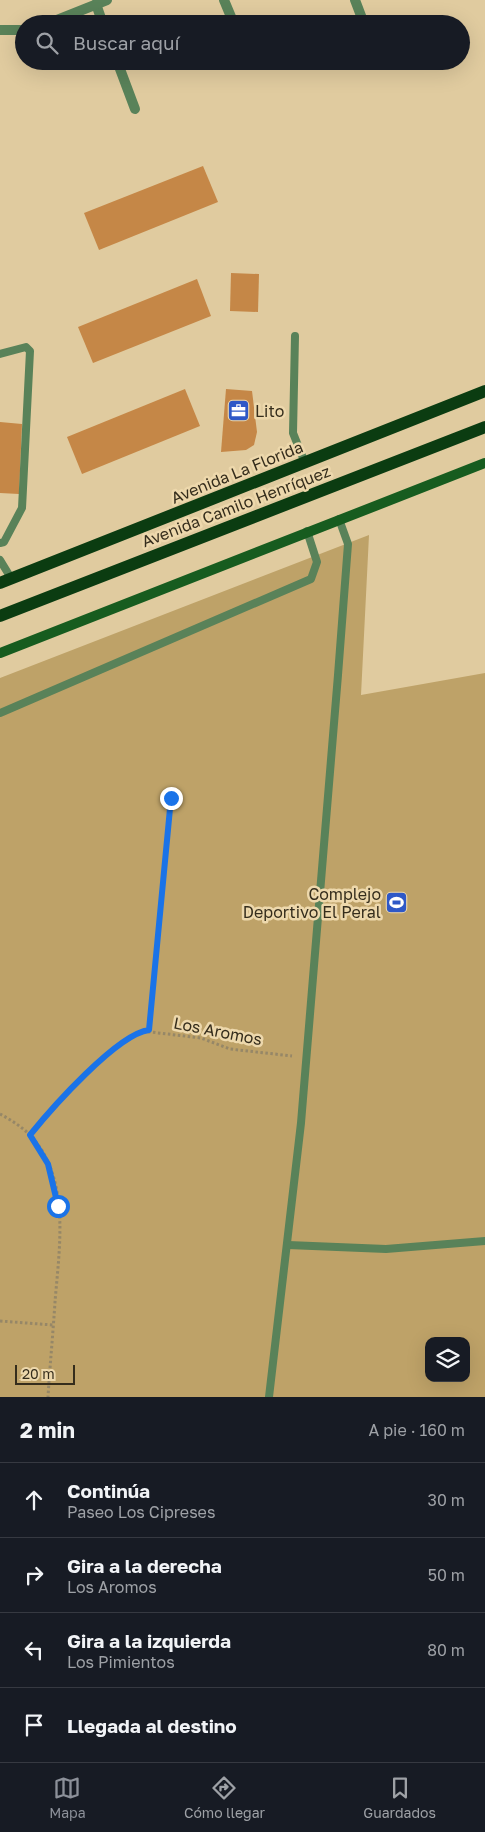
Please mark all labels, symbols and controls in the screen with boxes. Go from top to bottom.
search box [15,15,470,70]
icon: search [33,29,61,57]
text: Buscar aquí [73,31,180,54]
office icon: Lito [227,399,251,423]
place label: Lito [255,401,284,421]
street label: Avenida La Florida [168,436,306,508]
street label: Avenida Camilo Henríquez [139,461,333,551]
route end [160,787,183,810]
place label: Complejo Deportivo El Peral [243,884,381,922]
sports icon: Complejo Deportivo El Peral [385,891,409,915]
street label: Los Aromos [172,1013,264,1049]
route start [47,1195,70,1218]
map controls [425,1337,470,1382]
button: layers [425,1337,470,1382]
scale bar [15,1362,75,1385]
text: 20 m [22,1365,55,1382]
text: 2 min [20,1417,75,1443]
text: A pie · 160 m [369,1420,465,1440]
text: Continúa [67,1479,150,1502]
icon: ahead [20,1486,48,1514]
text: 30 m [428,1490,465,1510]
text: Paseo Los Cipreses [67,1502,215,1522]
text: Gira a la derecha [67,1554,222,1577]
icon: right [20,1561,48,1589]
text: 50 m [428,1565,465,1585]
text: Los Aromos [67,1577,157,1597]
text: Gira a la izquierda [67,1629,231,1652]
icon: left [20,1636,48,1664]
text: 80 m [427,1640,465,1660]
text: Los Pimientos [67,1652,175,1672]
icon: arrive [20,1711,48,1739]
text: Llegada al destino [67,1714,237,1737]
tab: Mapa [49,1774,86,1821]
tab: Cómo llegar [184,1774,265,1821]
tab: Guardados [363,1774,436,1821]

